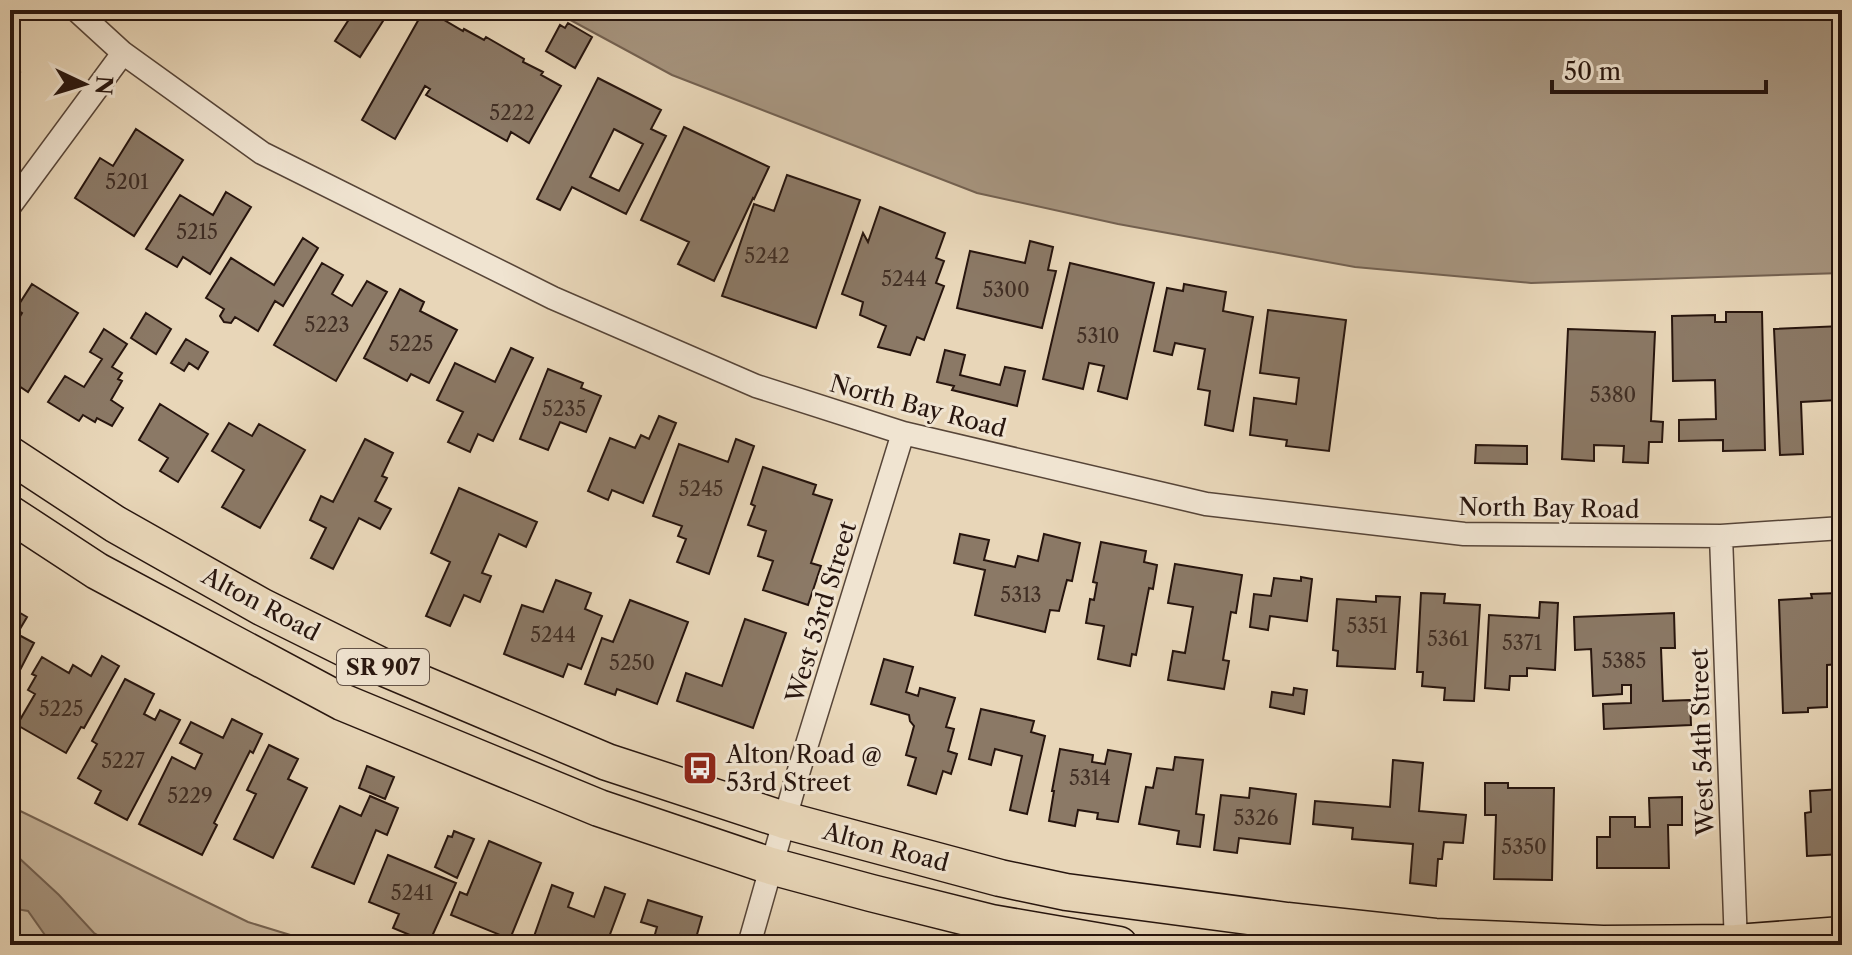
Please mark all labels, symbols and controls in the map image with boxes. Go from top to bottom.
north arrow [44,44,124,124]
scale bar [1552,44,1766,94]
text: 50 m [1564,57,1621,86]
text: N [89,75,118,96]
house number: 5222 [489,101,535,125]
house number: 5201 [105,170,149,194]
house number: 5215 [176,220,218,244]
house number: 5242 [744,244,790,268]
house number: 5244 [881,267,927,291]
house number: 5300 [982,278,1030,302]
house number: 5223 [305,313,349,337]
house number: 5310 [1077,324,1119,348]
house number: 5225 [389,332,433,356]
street label: North Bay Road [827,369,1010,444]
house number: 5380 [1590,383,1636,407]
house number: 5235 [542,397,586,421]
house number: 5245 [679,477,723,501]
street label: North Bay Road [1458,492,1640,524]
street label: West 53rd Street [779,517,862,707]
street label: Alton Road [196,560,325,647]
house number: 5313 [1000,583,1042,607]
house number: 5351 [1346,614,1388,638]
house number: 5244 [530,623,576,647]
house number: 5361 [1427,627,1470,651]
house number: 5371 [1502,631,1543,655]
street label: West 54th Street [1684,647,1720,837]
road number: SR 907 [337,649,429,685]
house number: 5385 [1602,649,1646,673]
house number: 5250 [609,651,655,675]
house number: 5225 [39,697,83,721]
place label: Alton Road @ 53rd Street [725,740,882,797]
house number: 5227 [101,749,145,773]
bus stop icon: Alton Road @ 53rd Street [681,749,719,787]
house number: 5314 [1069,766,1111,790]
house number: 5229 [167,784,213,808]
house number: 5326 [1233,806,1279,830]
street label: Alton Road [819,816,952,878]
house number: 5350 [1501,835,1547,859]
house number: 5241 [391,881,434,905]

